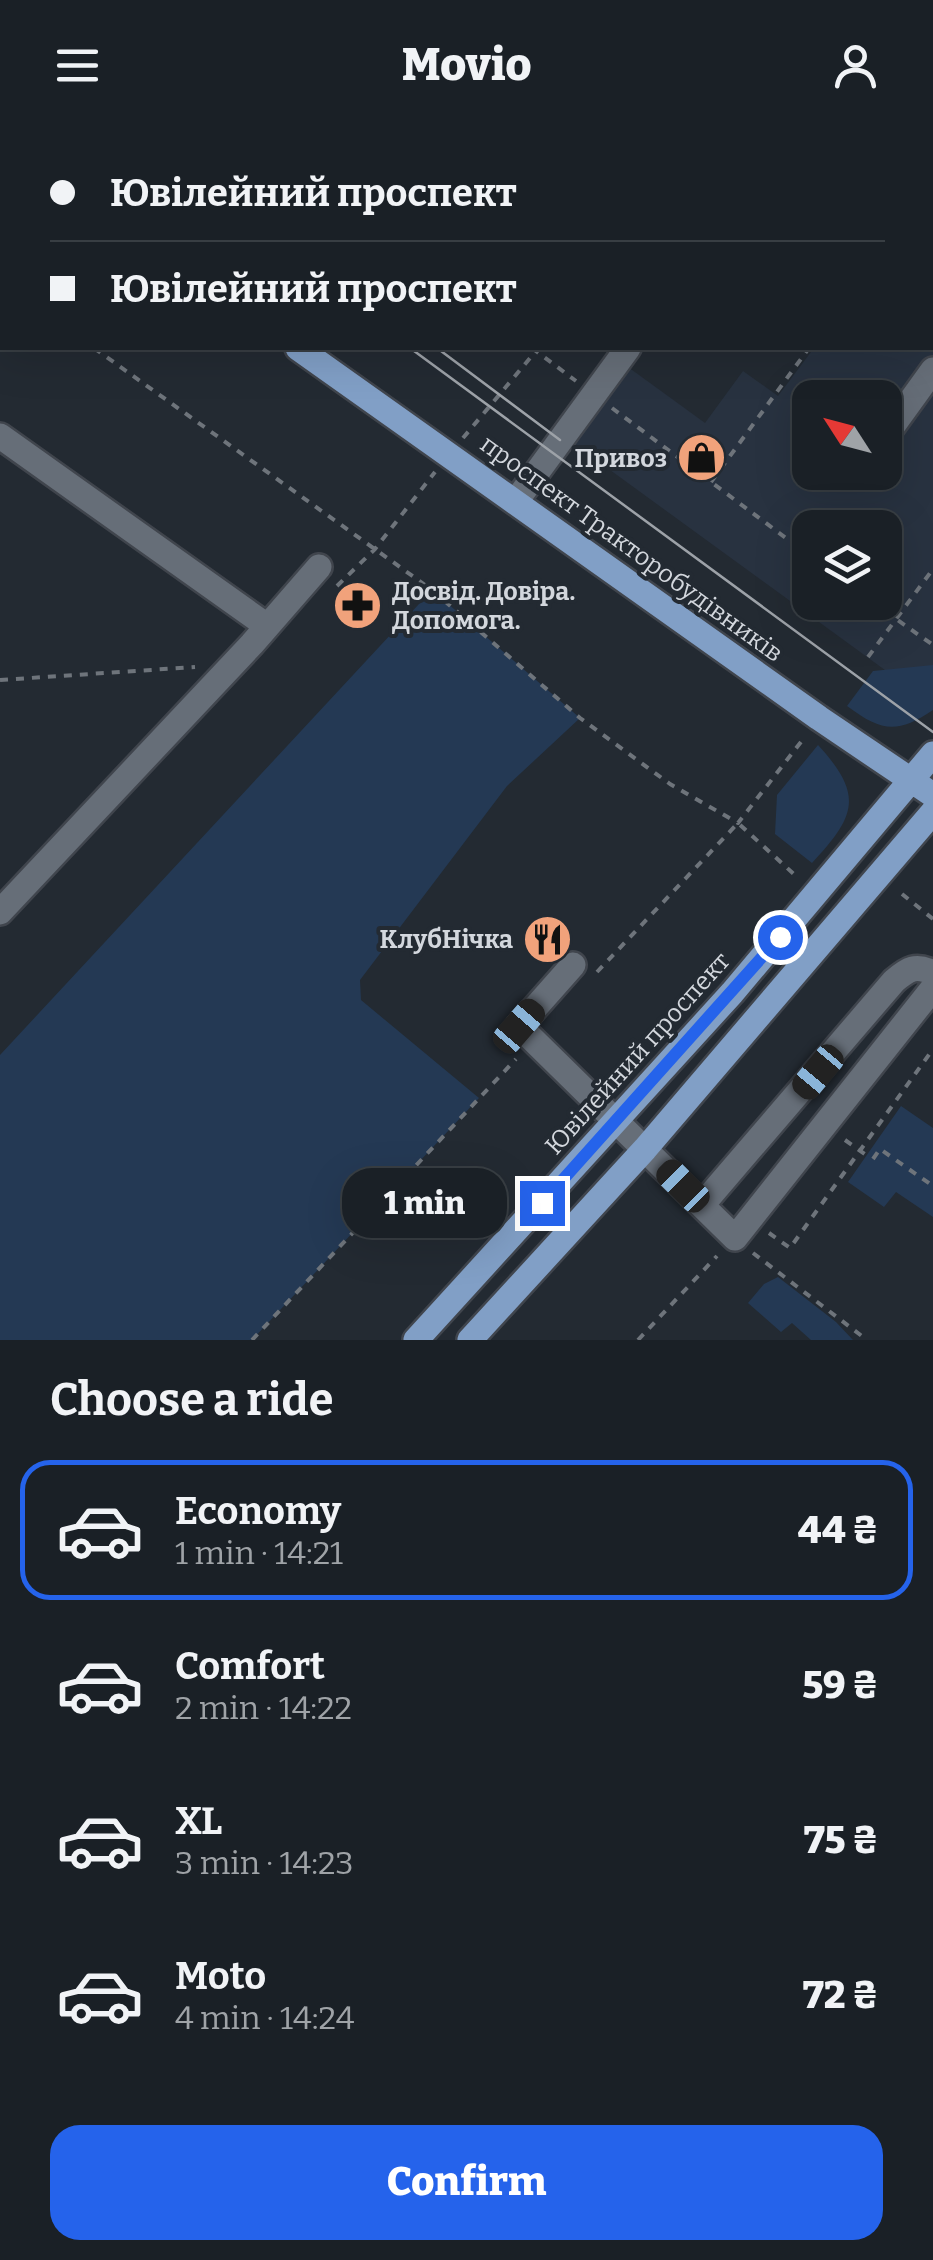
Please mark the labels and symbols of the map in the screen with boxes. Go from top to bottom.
north arrow [792,380,902,490]
street label: проспект Тракторобудівників [474,429,788,669]
shop icon: Привоз [676,432,728,484]
place label: Привоз [574,444,667,474]
place label: Досвід. Довіра. Допомога. [392,577,575,636]
pharmacy icon: Досвід. Довіра. Допомога. [331,579,383,631]
restaurant icon: КлубНічка [522,913,574,965]
route start [758,915,803,960]
place label: КлубНічка [380,925,513,955]
street label: Ювілейний проспект [539,946,736,1161]
car [488,994,550,1058]
car [787,1039,849,1105]
car [651,1154,715,1218]
callout: 1 min [342,1168,507,1238]
route end [520,1181,565,1226]

